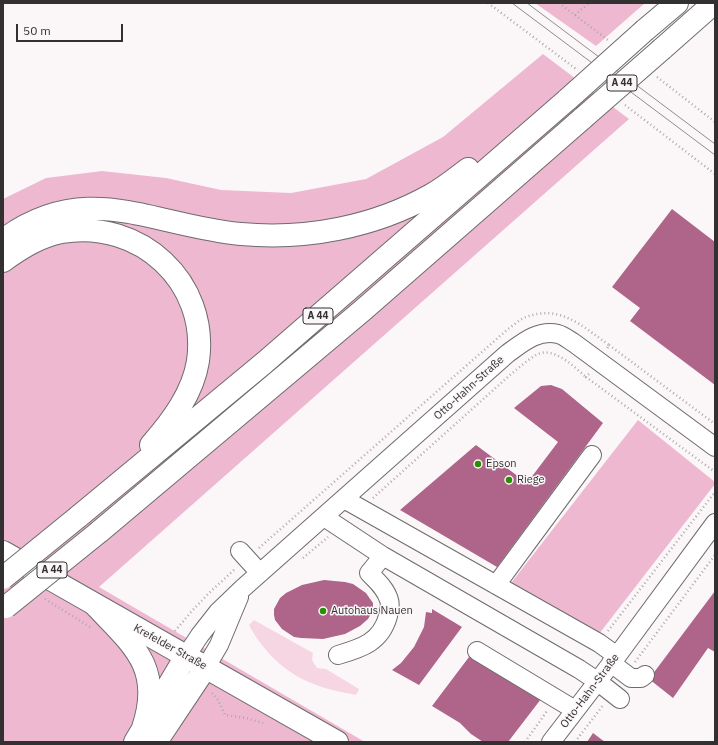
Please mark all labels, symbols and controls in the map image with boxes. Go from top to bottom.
scale bar [18,16,125,42]
text: 50 m [23,23,51,38]
road number: A 44 [607,75,637,91]
road number: A 44 [303,308,333,324]
street label: Otto-Hahn-Straße [431,353,507,423]
place label: Epson [486,457,517,471]
marker: Epson [473,459,483,469]
place label: Riege [517,473,545,487]
marker: Riege [504,475,514,485]
road number: A 44 [37,562,67,578]
place label: Autohaus Nauen [331,604,413,618]
marker: Autohaus Nauen [318,606,328,616]
street label: Krefelder Straße [131,621,209,673]
street label: Otto-Hahn-Straße [558,651,622,731]

